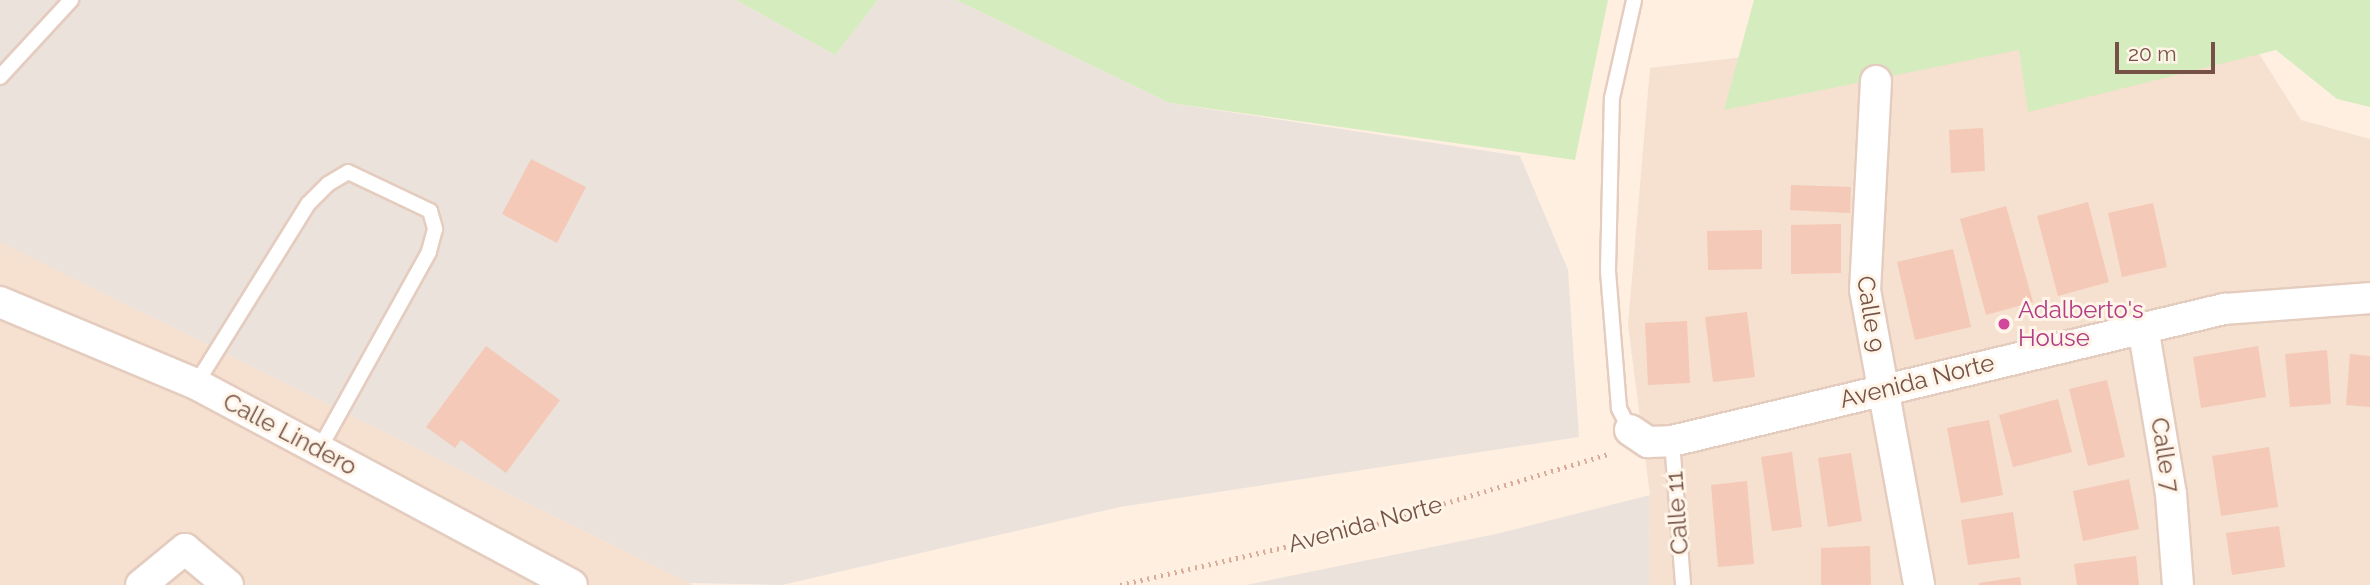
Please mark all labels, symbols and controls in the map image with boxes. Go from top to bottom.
scale bar [2118,28,2218,72]
text: 20 m [2128,41,2176,66]
street label: Calle 9 [1851,274,1891,354]
place label: Adalberto's House [2018,296,2144,352]
marker: Adalberto's House [1996,316,2012,332]
street label: Avenida Norte [1837,348,1997,414]
street label: Calle Lindero [218,387,362,481]
street label: Calle 7 [2145,415,2185,495]
street label: Calle 11 [1660,470,1694,556]
street label: Avenida Norte [1285,490,1445,558]

